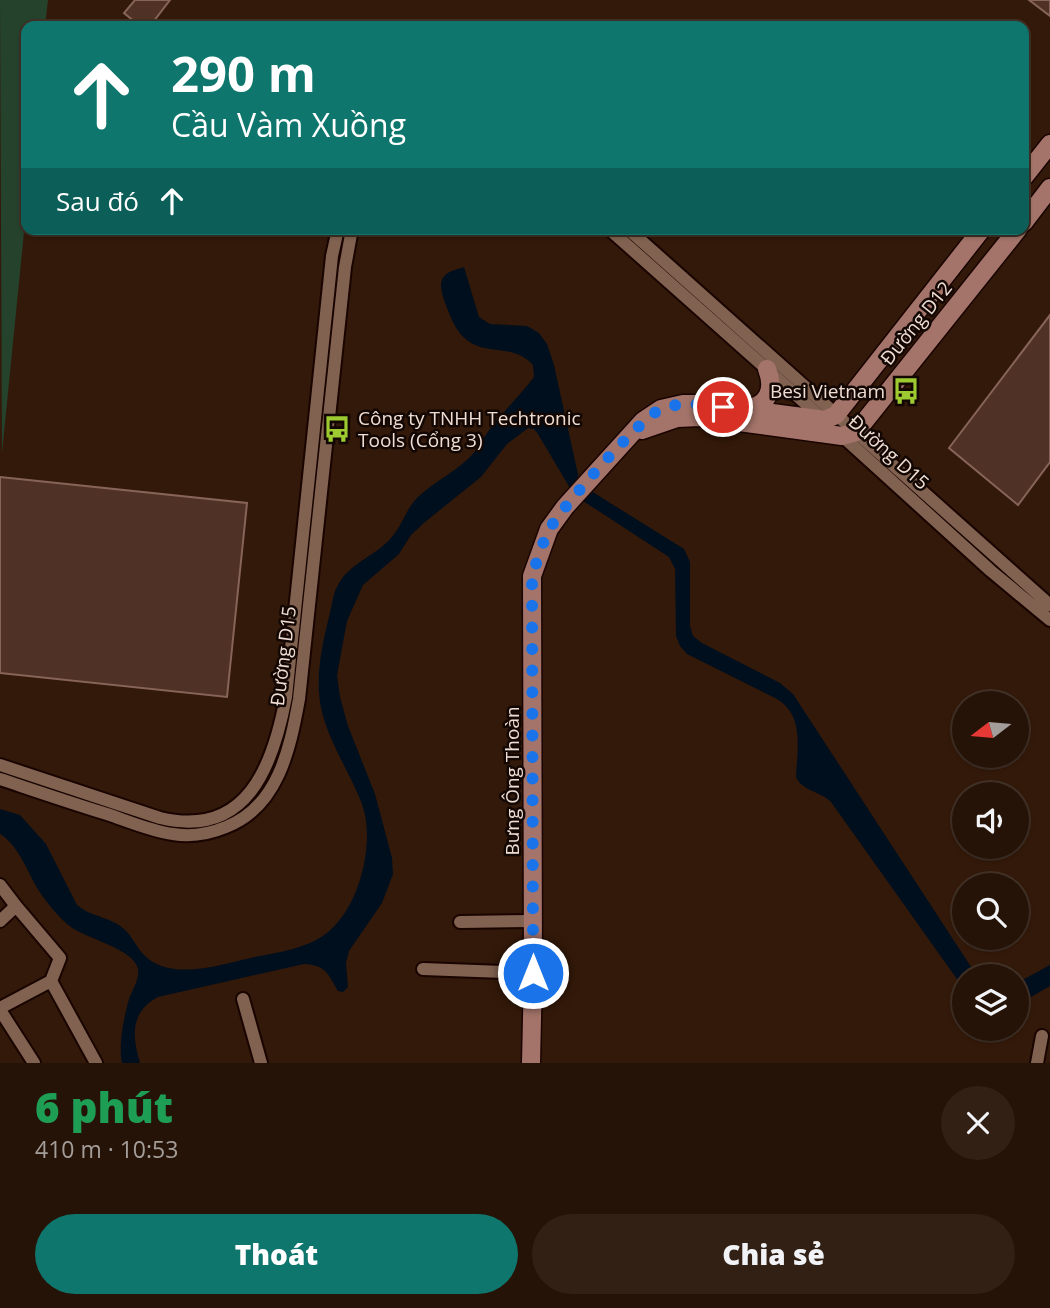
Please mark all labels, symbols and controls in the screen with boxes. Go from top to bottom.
text: 290 m [171,40,316,106]
icon: ahead [56,49,147,140]
text: Cầu Vàm Xuồng [171,103,406,146]
icon: ahead [153,182,191,220]
text: Sau đó [56,183,139,219]
street label: Đường D12 [874,276,958,370]
bus stop icon: Besi Vietnam [891,376,921,406]
pin [693,377,753,437]
place label: Besi Vietnam [770,378,885,404]
icon: arrive [704,388,742,426]
place label: Công ty TNHH Techtronic Tools (Cổng 3) [358,405,581,453]
street label: Đường D15 [843,409,935,495]
bus stop icon: Công ty TNHH Techtronic Tools (Cổng 3) [322,414,352,444]
street label: Đường D15 [264,605,302,707]
north arrow [952,691,1029,768]
map controls [952,691,1029,1041]
street label: Bưng Ông Thoàn [499,706,525,856]
button: sound [952,782,1029,859]
button: search [952,873,1029,950]
position arrow [496,936,570,1010]
button: layers [952,964,1029,1041]
text: 6 phút [35,1078,173,1135]
button: close [941,1086,1015,1160]
text: 410 m · 10:53 [35,1133,178,1165]
button: Thoát [35,1214,518,1294]
button: Chia sẻ [532,1214,1015,1294]

